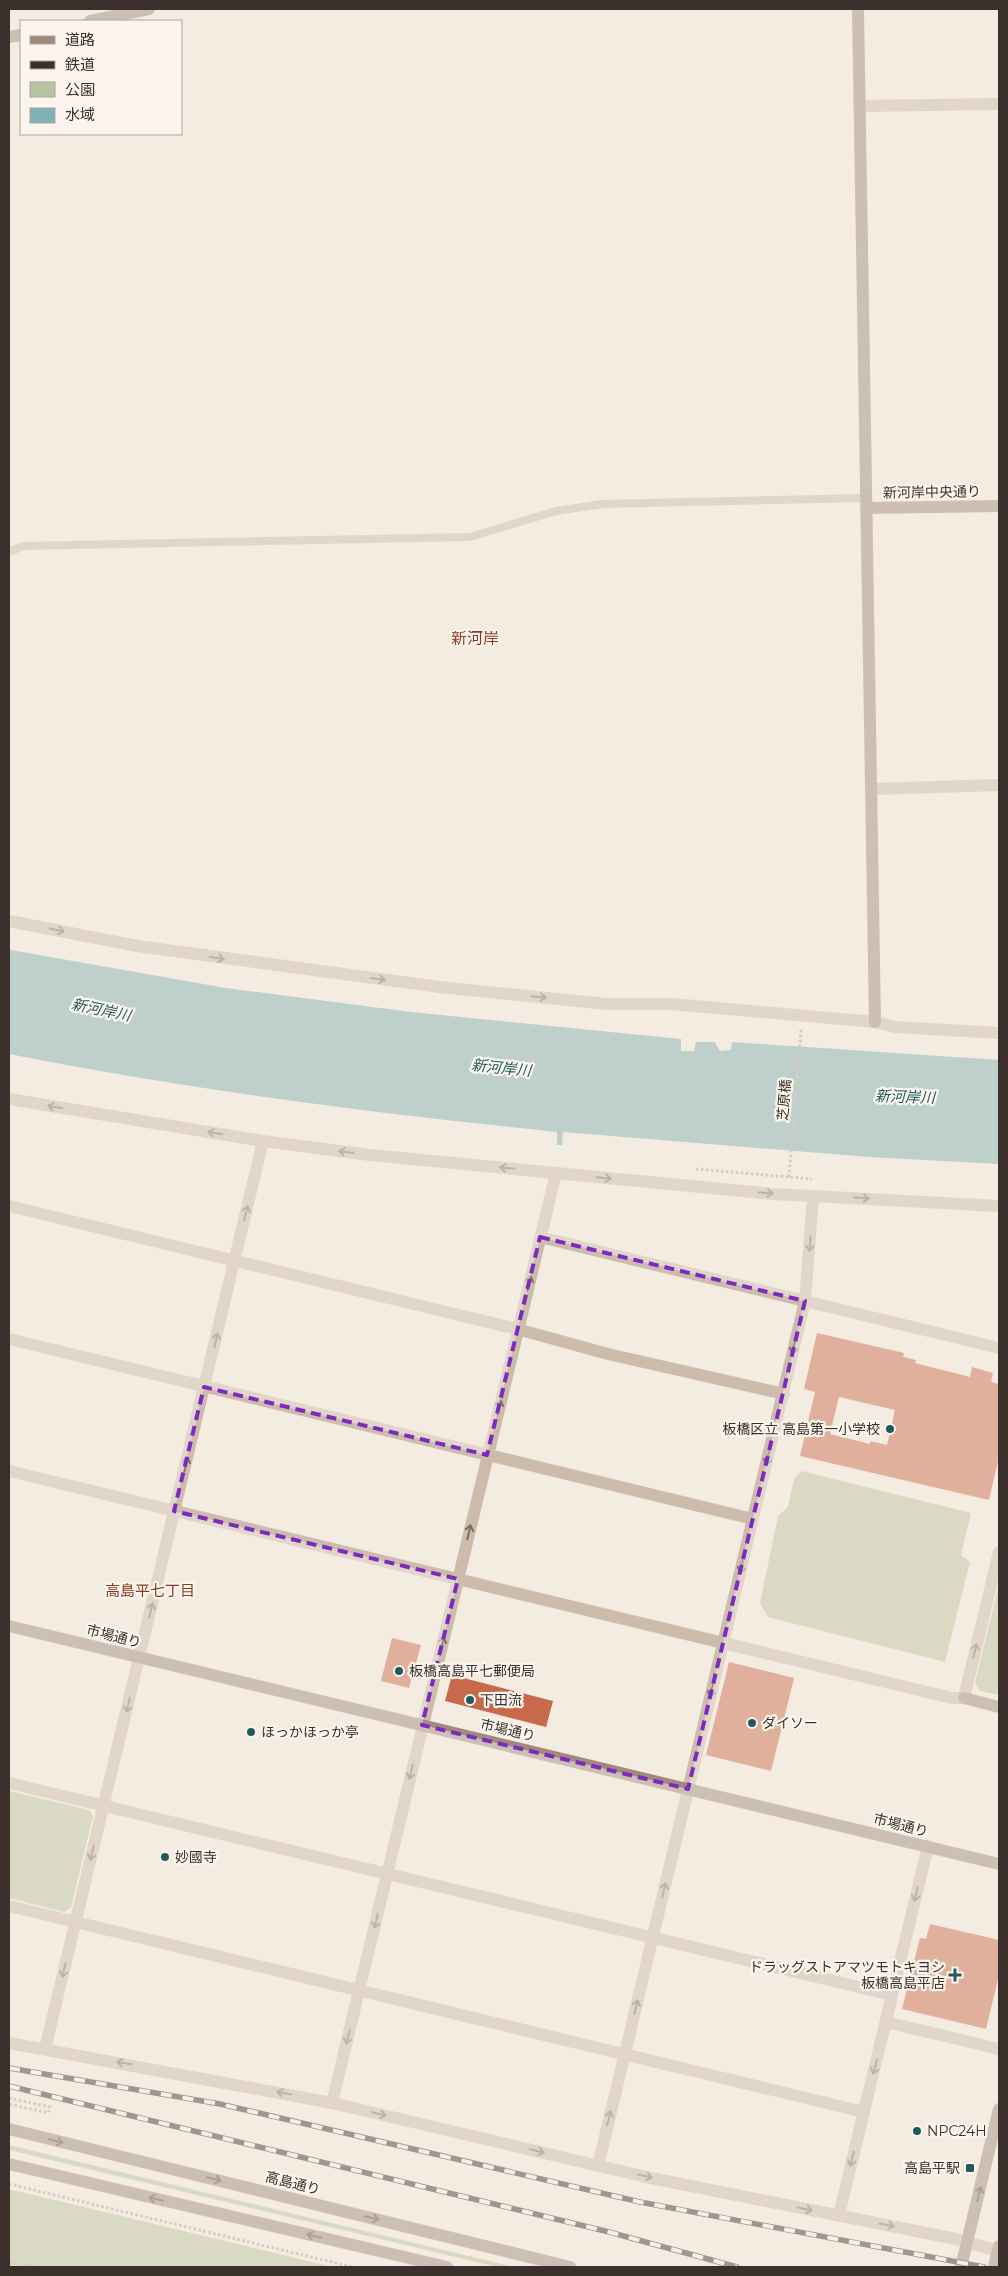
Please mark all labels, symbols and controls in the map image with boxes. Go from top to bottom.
legend [20,20,182,135]
text: 道路 [65,30,95,49]
text: 鉄道 [65,55,95,74]
text: 公園 [65,80,95,99]
text: 水域 [65,105,95,124]
street label: 新河岸中央通り [883,482,981,502]
district label: 新河岸 [451,629,499,648]
one-way arrow [48,926,64,935]
one-way arrow [208,953,224,963]
one-way arrow [369,974,385,984]
one-way arrow [531,992,547,1002]
water label: 新河岸川 [70,994,134,1025]
water label: 新河岸川 [470,1055,534,1080]
street label: 芝原橋 [773,1078,795,1122]
water label: 新河岸川 [875,1086,937,1107]
one-way arrow [47,1102,63,1112]
one-way arrow [207,1128,223,1138]
one-way arrow [338,1147,354,1157]
one-way arrow [500,1163,516,1173]
one-way arrow [596,1173,612,1182]
one-way arrow [758,1189,774,1198]
one-way arrow [854,1194,870,1203]
one-way arrow [242,1206,251,1222]
one-way arrow [805,1236,814,1252]
one-way arrow [525,1276,534,1292]
one-way arrow [211,1332,221,1348]
one-way arrow [789,1339,798,1355]
one-way arrow [495,1400,504,1416]
place label: 板橋区立 高島第一小学校 [722,1420,880,1438]
marker: 板橋区立 高島第一小学校 [884,1423,896,1435]
one-way arrow [763,1449,772,1465]
one-way arrow [182,1456,191,1472]
one-way arrow [465,1524,474,1540]
one-way arrow [737,1558,746,1574]
district label: 高島平七丁目 [105,1581,195,1600]
one-way arrow [147,1602,156,1618]
street label: 市場通り [85,1620,143,1652]
one-way arrow [438,1636,447,1652]
one-way arrow [971,1643,980,1659]
place label: 板橋高島平七郵便局 [409,1662,535,1680]
marker: 板橋高島平七郵便局 [393,1665,405,1677]
one-way arrow [707,1682,717,1698]
place label: 下田流 [480,1691,522,1709]
marker: 下田流 [464,1694,476,1706]
one-way arrow [123,1696,132,1712]
place label: ダイソー [762,1714,818,1732]
street label: 市場通り [479,1715,537,1745]
marker: ダイソー [746,1717,758,1729]
place label: ほっかほっか亭 [261,1723,359,1741]
marker: ほっかほっか亭 [245,1726,257,1738]
one-way arrow [406,1764,415,1780]
street label: 市場通り [872,1809,930,1841]
one-way arrow [87,1844,96,1860]
place label: 妙國寺 [175,1848,217,1866]
marker: 妙國寺 [159,1851,171,1863]
one-way arrow [660,1883,669,1899]
one-way arrow [911,1885,920,1901]
one-way arrow [371,1913,380,1929]
place label: ドラッグストアマツモトキヨシ 板橋高島平店 [749,1958,945,1992]
one-way arrow [59,1961,68,1977]
marker: ドラッグストアマツモトキヨシ 板橋高島平店 [949,1969,961,1981]
one-way arrow [632,1999,641,2015]
one-way arrow [343,2029,352,2045]
one-way arrow [117,2058,133,2068]
one-way arrow [870,2058,879,2074]
one-way arrow [276,2088,292,2098]
one-way arrow [371,2110,387,2119]
one-way arrow [605,2111,614,2127]
place label: NPC24H [927,2122,987,2140]
marker: NPC24H [911,2125,923,2137]
one-way arrow [48,2137,64,2146]
one-way arrow [529,2147,545,2156]
one-way arrow [847,2151,856,2167]
place label: 高島平駅 [904,2159,960,2177]
marker: 高島平駅 [964,2162,976,2174]
street label: 高島通り [264,2167,322,2199]
one-way arrow [637,2172,653,2182]
one-way arrow [206,2175,222,2184]
one-way arrow [975,2187,984,2203]
one-way arrow [149,2194,165,2203]
one-way arrow [796,2204,812,2214]
one-way arrow [363,2214,379,2223]
one-way arrow [878,2221,894,2230]
one-way arrow [307,2231,323,2240]

